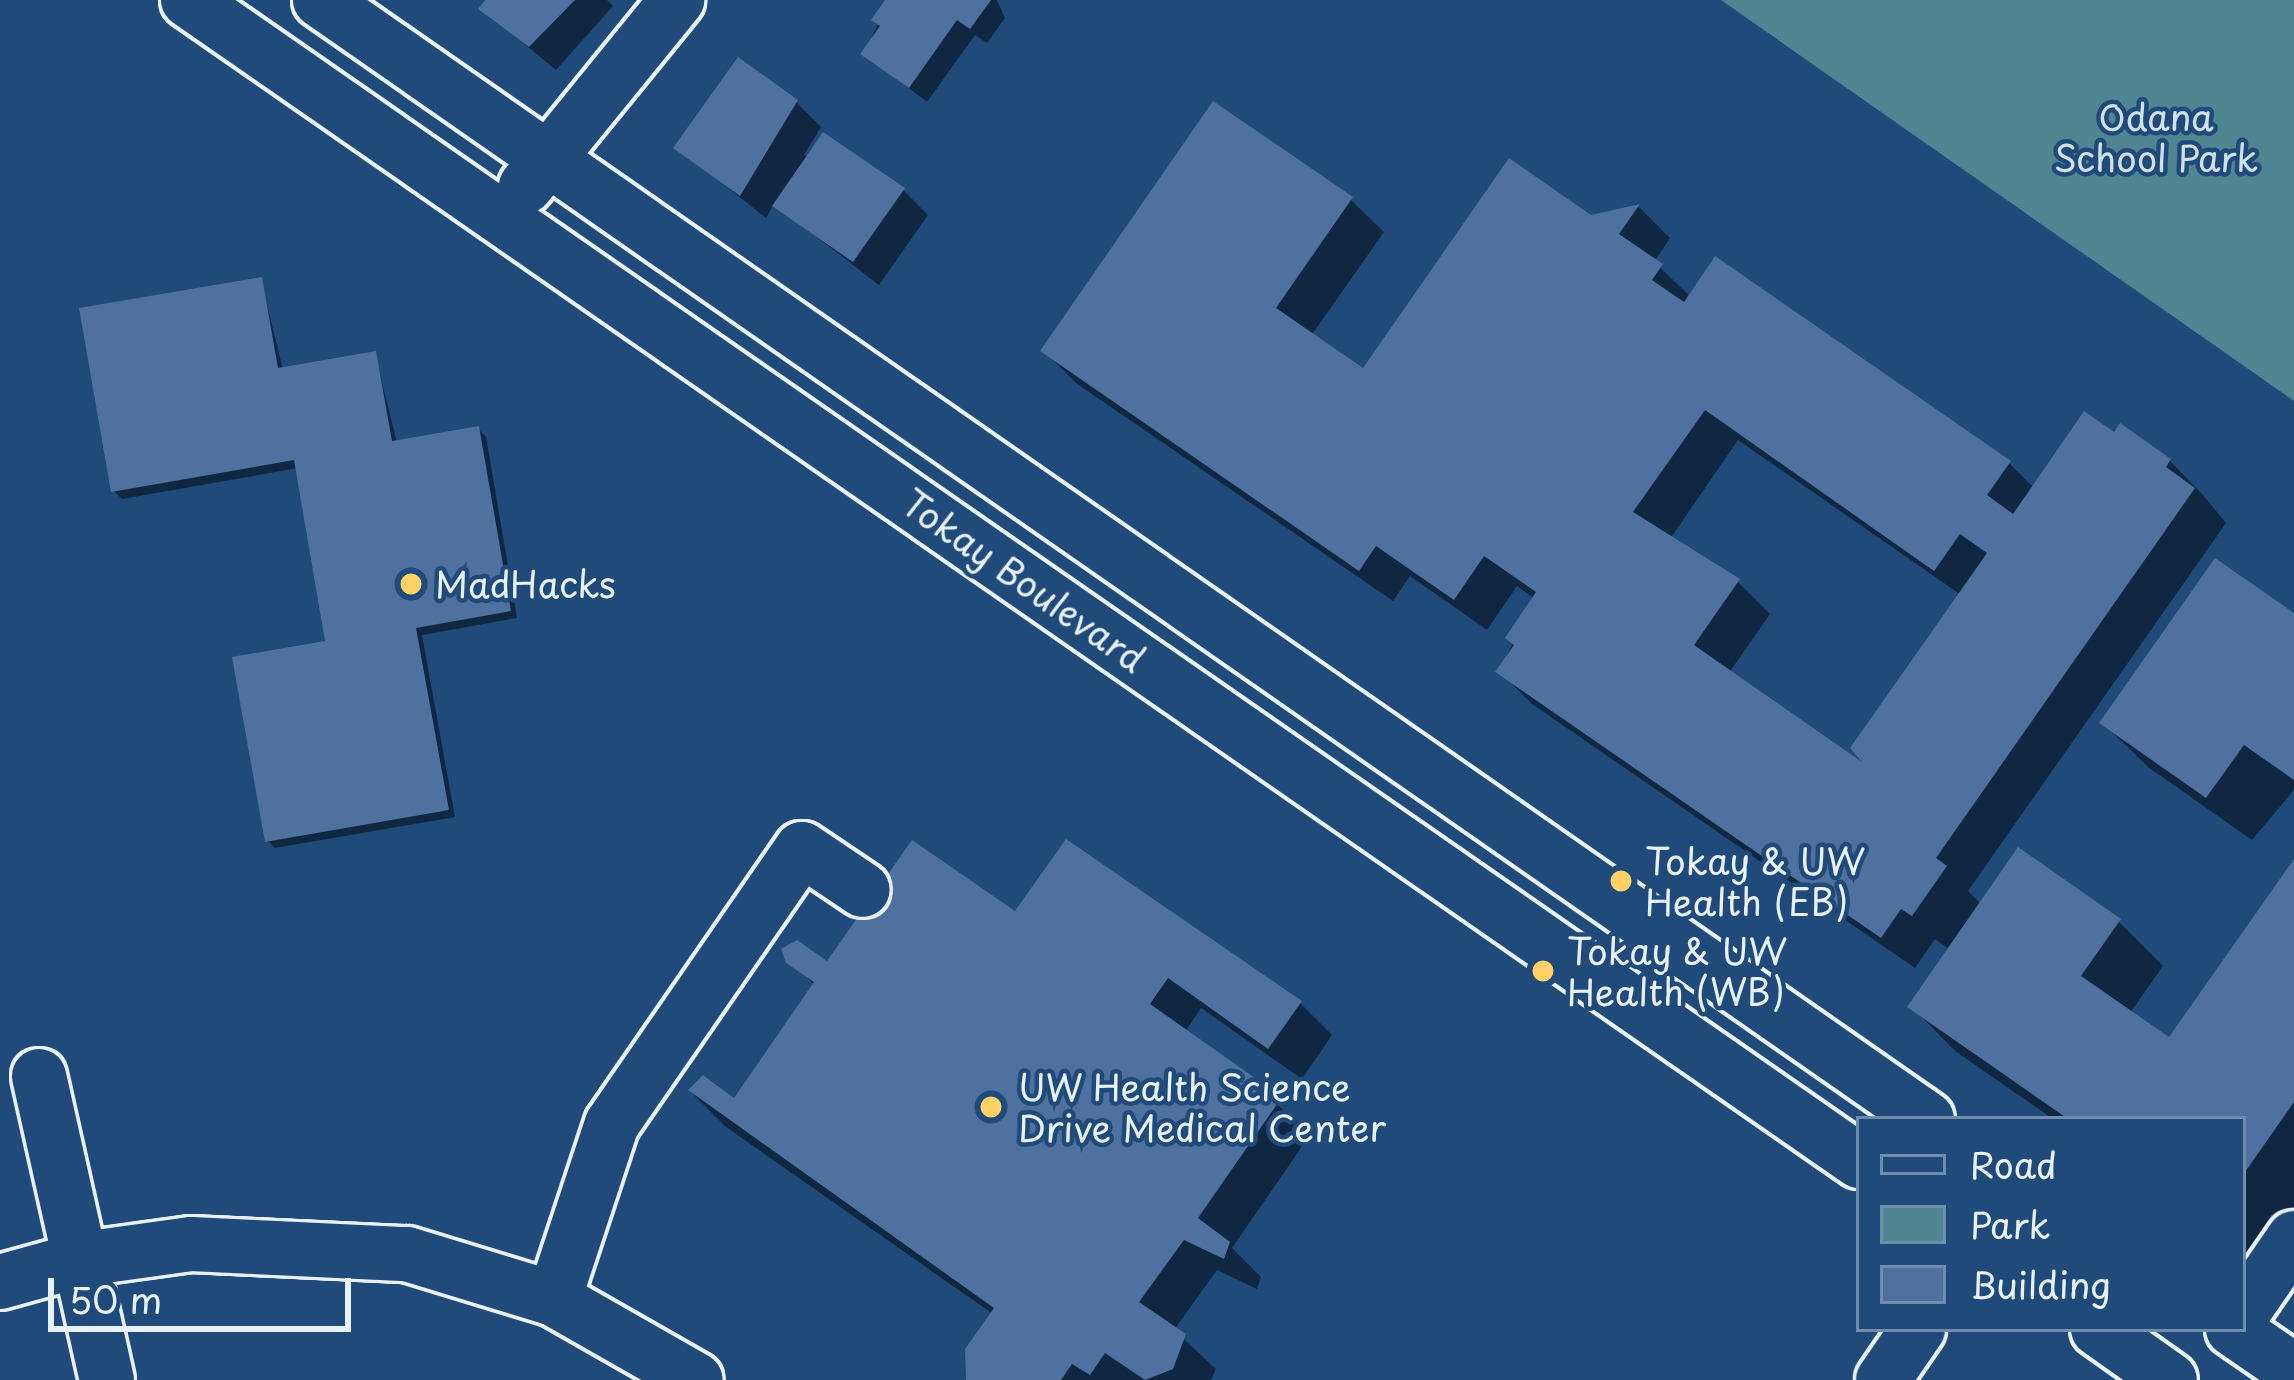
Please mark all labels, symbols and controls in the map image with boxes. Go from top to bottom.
park label: Odana School Park [2053,94,2259,179]
street label: Tokay Boulevard [894,480,1154,680]
place label: MadHacks [435,562,616,606]
marker: MadHacks [398,571,424,597]
place label: Tokay & UW Health (EB) [1645,838,1866,923]
marker: Tokay & UW Health (EB) [1608,868,1634,894]
place label: Tokay & UW Health (WB) [1567,928,1788,1013]
marker: Tokay & UW Health (WB) [1530,958,1556,984]
place label: UW Health Science Drive Medical Center [1018,1064,1387,1149]
marker: UW Health Science Drive Medical Center [975,1091,1007,1123]
legend [1856,1116,2246,1332]
text: Road [1970,1137,2057,1191]
text: Park [1970,1197,2050,1251]
scale bar [54,1254,357,1328]
text: Building [1970,1257,2111,1311]
text: 50 m [69,1272,162,1326]

